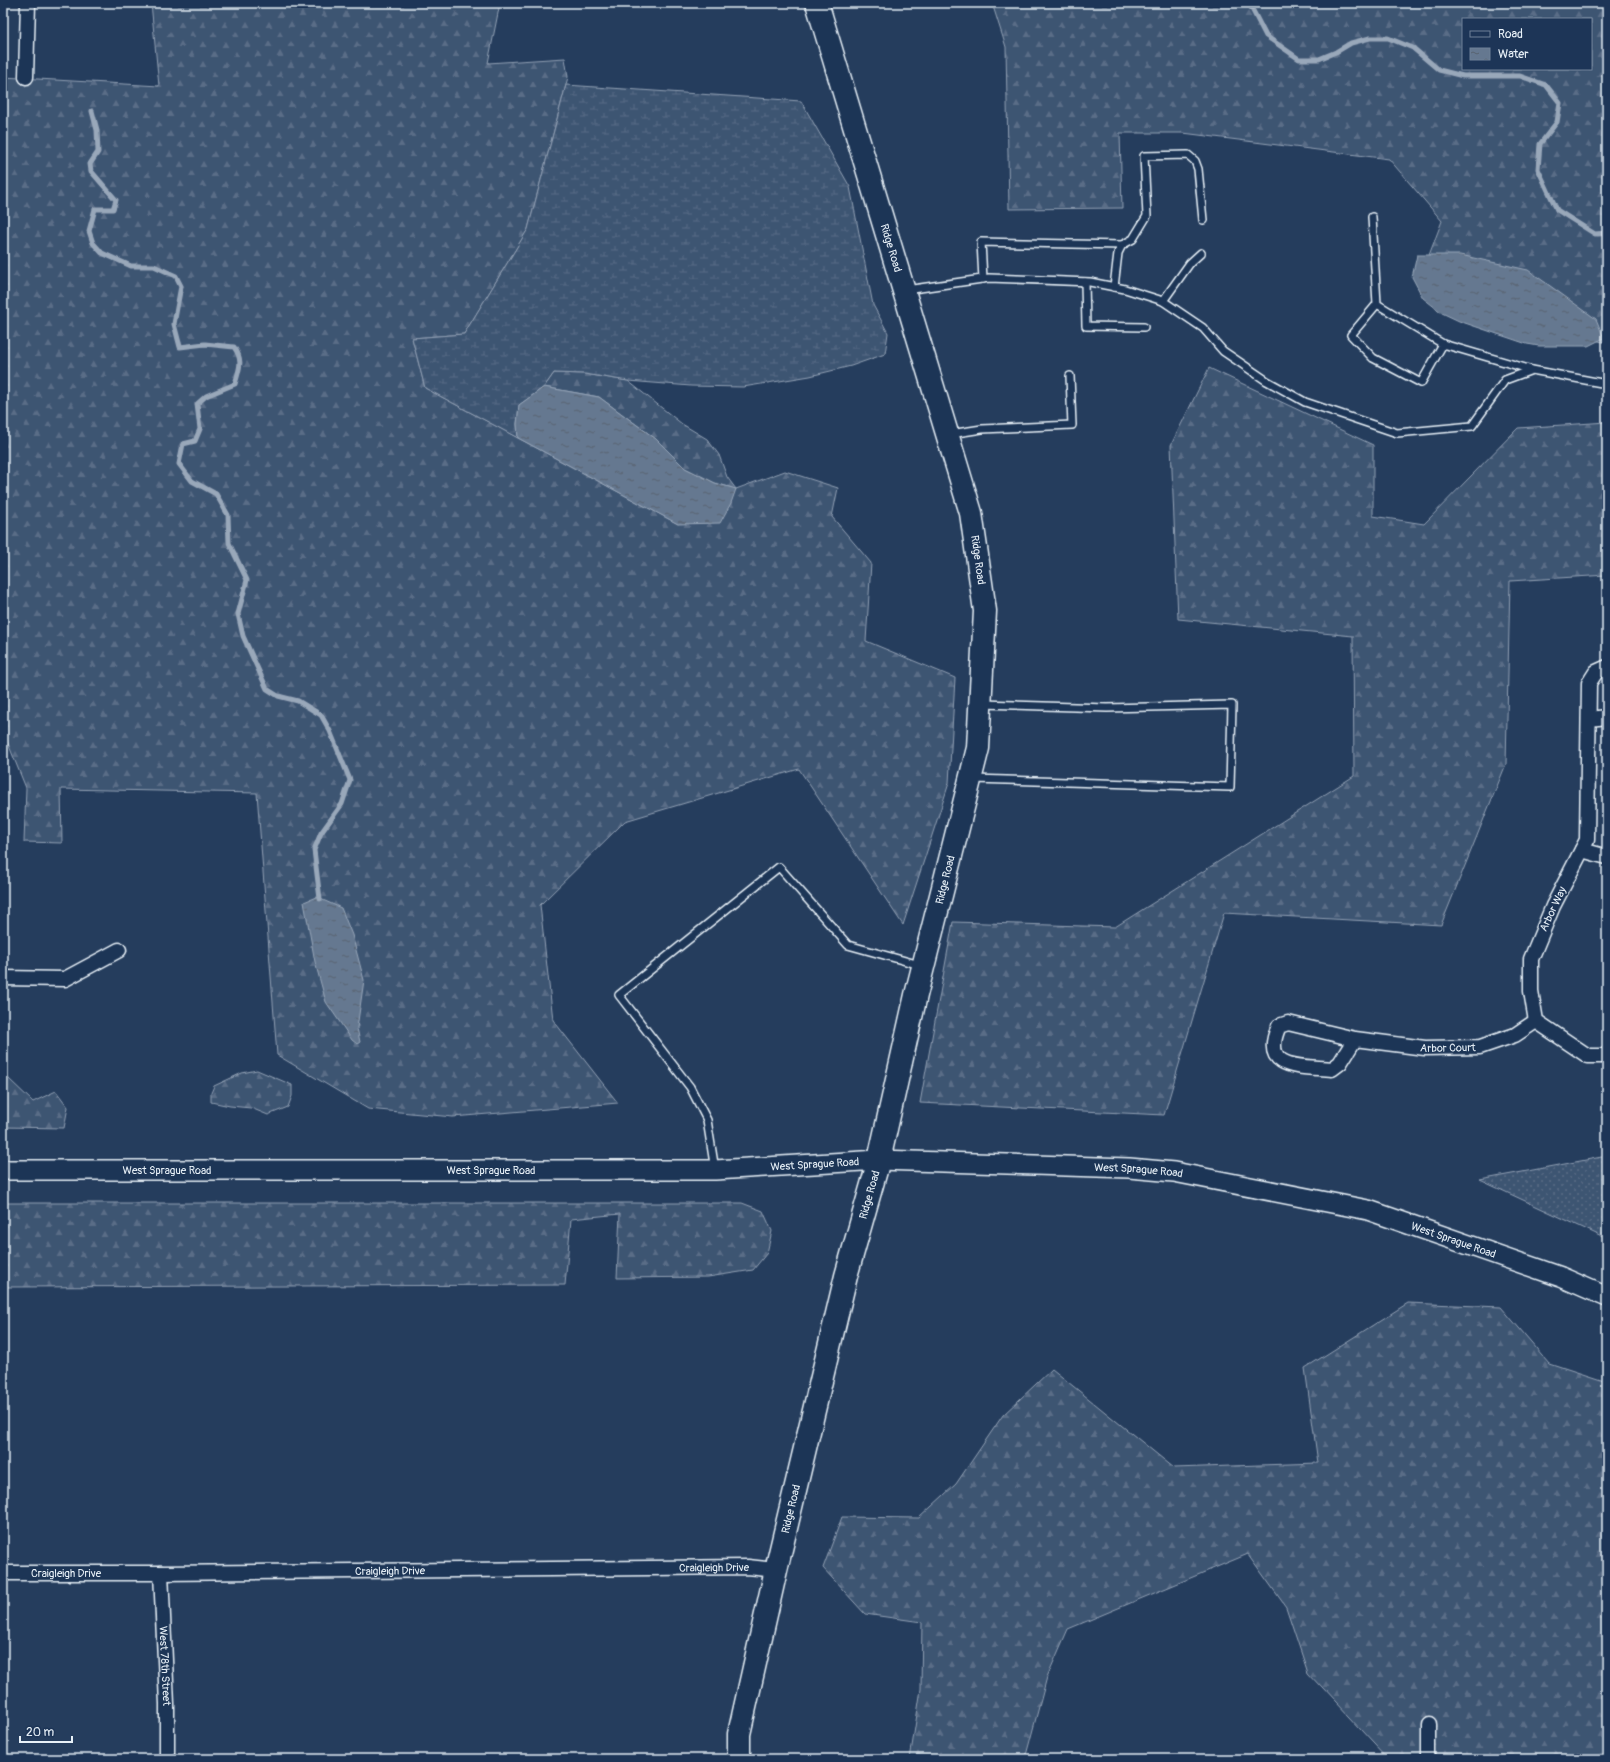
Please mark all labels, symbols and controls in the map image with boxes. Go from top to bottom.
legend [1462,18,1592,70]
text: Road [1498,27,1523,42]
text: Water [1498,47,1529,62]
street label: Ridge Road [878,222,904,274]
street label: Ridge Road [968,534,988,586]
street label: Ridge Road [933,854,957,905]
street label: Arbor Way [1537,884,1569,933]
street label: Arbor Court [1420,1041,1476,1055]
street label: West Sprague Road [770,1155,860,1173]
street label: West Sprague Road [1094,1160,1184,1180]
street label: West Sprague Road [122,1164,212,1177]
street label: West Sprague Road [446,1164,536,1177]
street label: Ridge Road [856,1169,882,1220]
street label: West Sprague Road [1410,1219,1498,1260]
street label: Ridge Road [778,1483,803,1535]
street label: Craigleigh Drive [679,1560,750,1574]
street label: Craigleigh Drive [355,1564,426,1578]
street label: Craigleigh Drive [31,1567,102,1580]
street label: West 78th Street [157,1626,174,1707]
scale bar [20,1718,72,1744]
text: 20 m [26,1725,55,1740]

